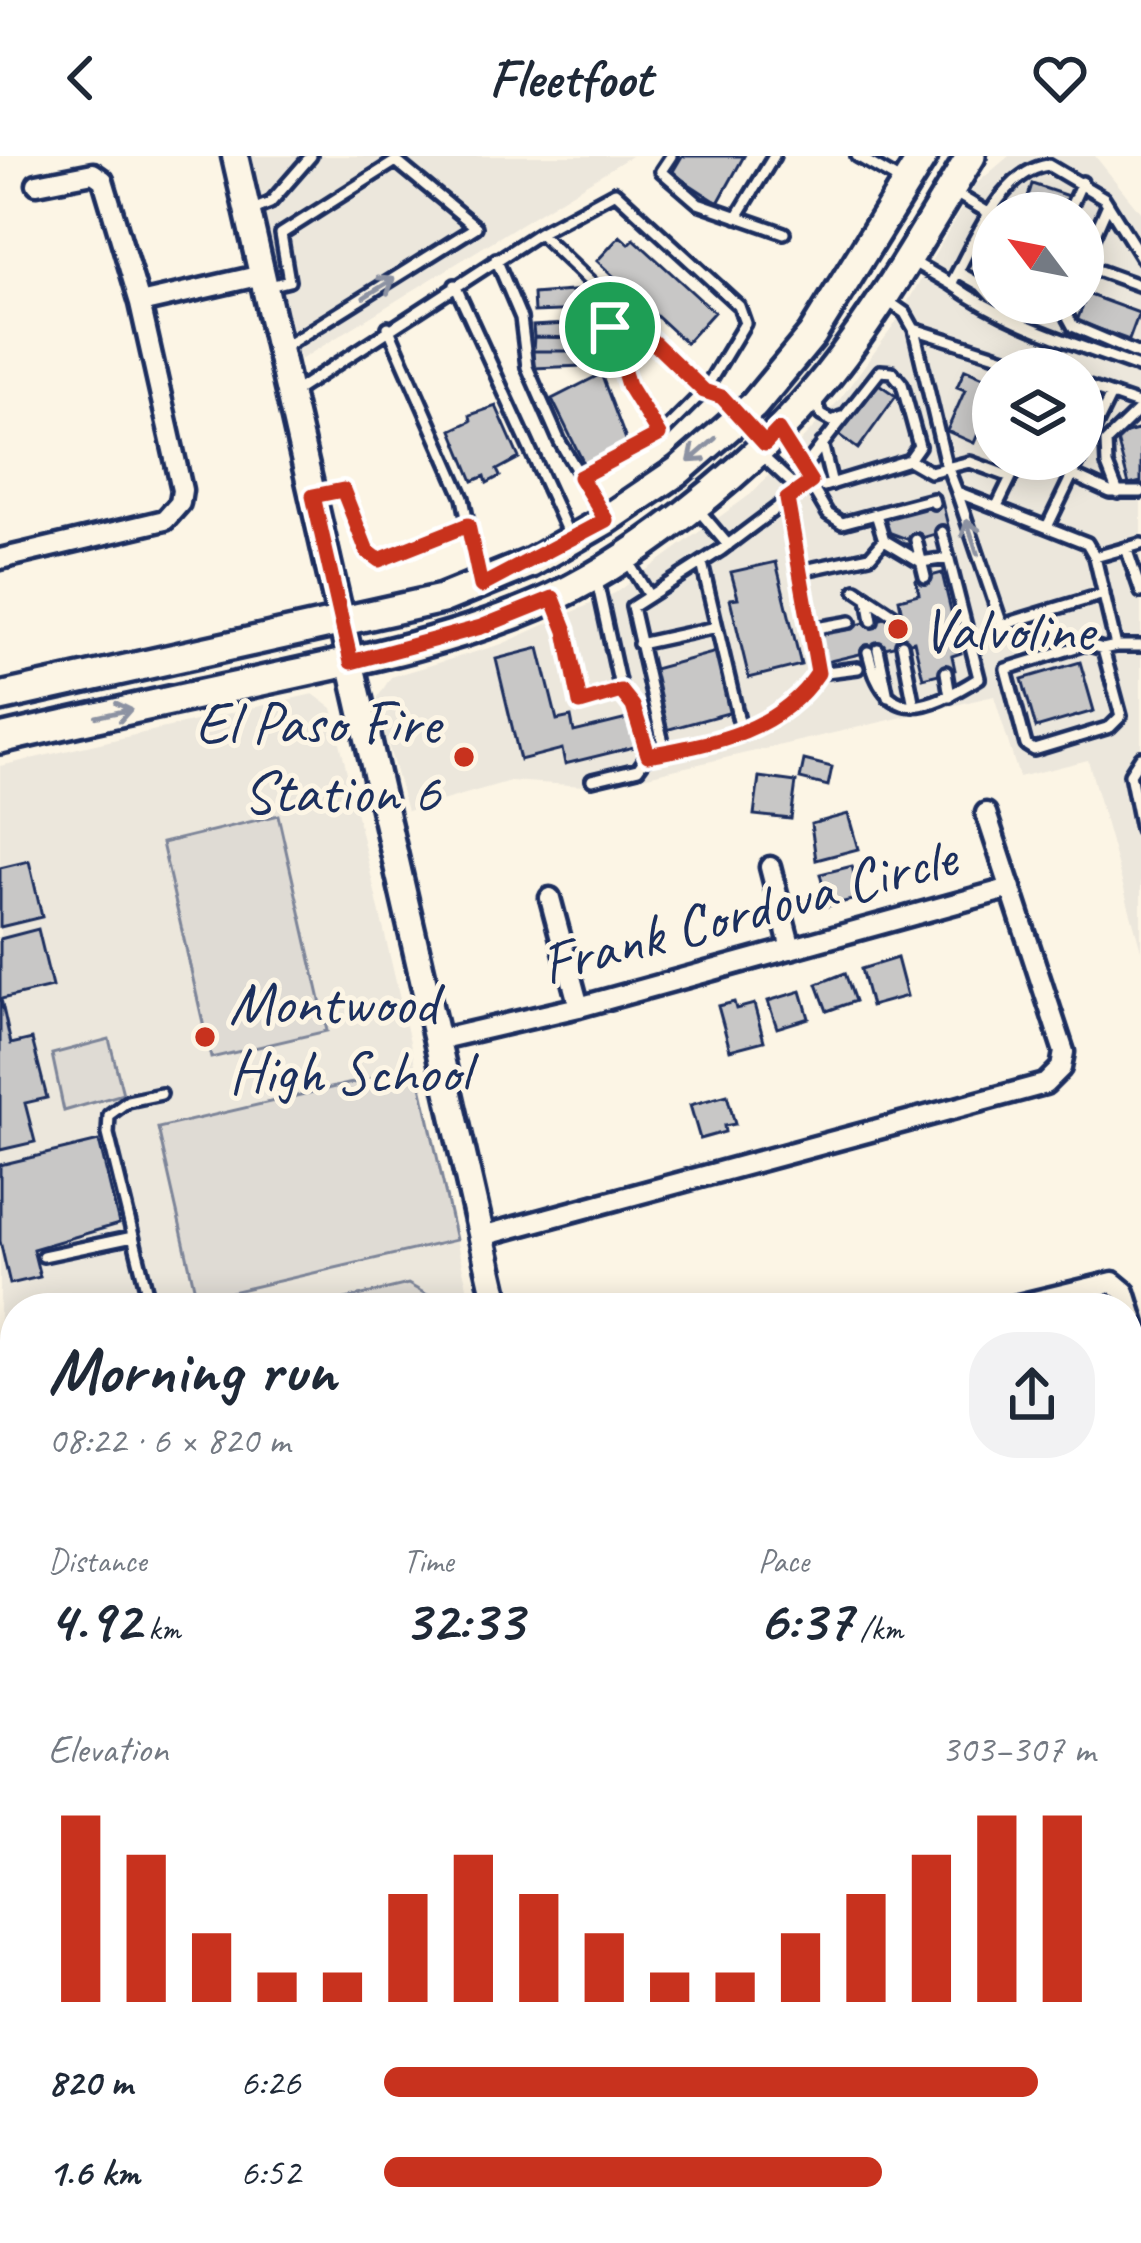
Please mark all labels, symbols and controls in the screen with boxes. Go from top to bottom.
text: Fleetfoot [489,44,652,112]
icon: back [48,45,114,111]
icon: heart [1027,45,1093,111]
north arrow [972,192,1104,324]
map controls [972,192,1104,480]
one-way arrow [361,276,395,300]
pin [559,276,661,378]
icon: arrive [577,294,643,360]
button: layers [972,348,1104,480]
one-way arrow [687,435,718,463]
one-way arrow [959,519,981,557]
place label: Valvoline [922,592,1098,668]
marker: Valvoline [885,616,911,642]
place label: El Paso Fire Station 6 [196,685,444,830]
one-way arrow [95,701,133,724]
marker: El Paso Fire Station 6 [451,744,477,770]
street label: Frank Cordova Circle [532,817,967,1002]
place label: Montwood High School [229,965,479,1110]
marker: Montwood High School [192,1024,218,1050]
text: Morning run [48,1329,336,1412]
button: share [969,1332,1095,1458]
text: 08:22 · 6 × 820 m [48,1416,290,1465]
text: Distance [48,1540,146,1582]
text: Time [403,1540,454,1582]
text: Pace [758,1540,809,1582]
text: 4.92 [48,1582,140,1658]
text: 32:33 [403,1582,523,1658]
text: 6:37 [758,1582,852,1658]
text: km [140,1608,180,1650]
text: /km [852,1608,903,1650]
text: Elevation [48,1725,168,1774]
text: 303–307 m [941,1725,1095,1774]
text: 820 m [48,2058,132,2107]
text: 6:26 [240,2058,300,2107]
text: 1.6 km [48,2148,140,2197]
text: 6:52 [240,2148,300,2197]

